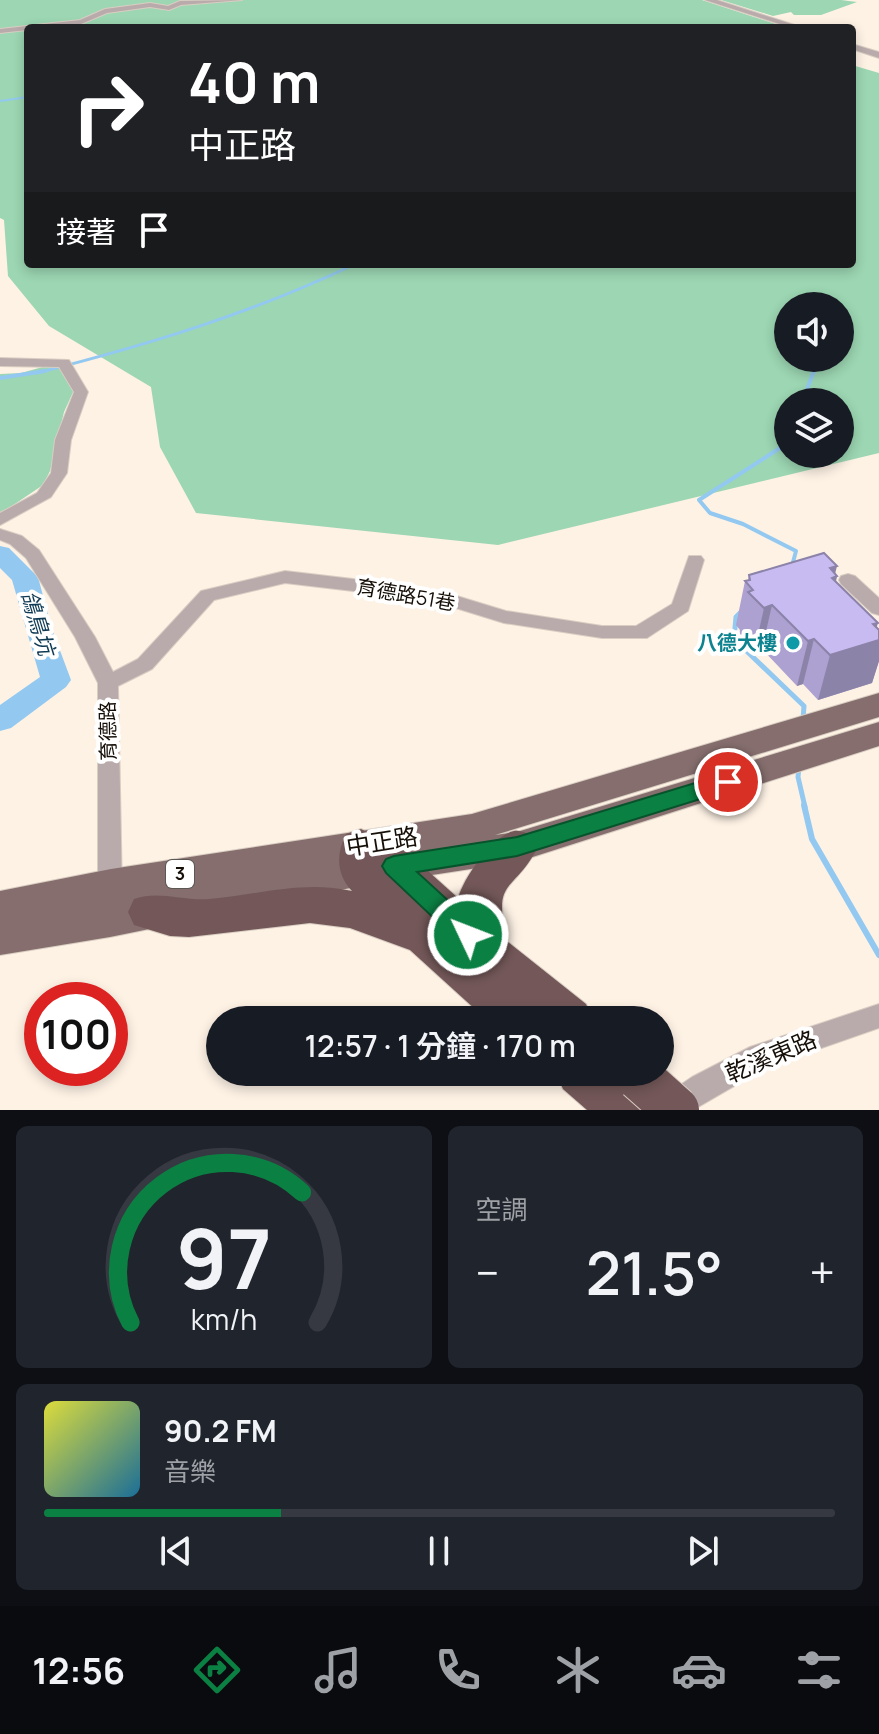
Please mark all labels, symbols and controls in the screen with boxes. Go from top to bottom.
text: 40 m [188,43,320,120]
icon: right [56,56,160,160]
text: 中正路 [188,120,296,169]
icon: arrive [132,208,176,252]
text: 接著 [56,211,116,252]
map controls [774,292,854,468]
button: sound [774,292,854,372]
button: layers [774,388,854,468]
street label: 育德路51巷 [355,573,457,616]
water label: 鴿鳥坑 [14,587,63,662]
place label: 八德大樓 [697,629,777,656]
marker: 八德大樓 [784,634,802,652]
street label: 育德路 [93,701,122,761]
pin [694,748,762,816]
icon: arrive [706,760,750,804]
street label: 中正路 [344,819,420,862]
road number: 3 [166,860,194,888]
position arrow [426,893,510,977]
speed limit sign: 100 [24,982,128,1086]
street label: 乾溪東路 [720,1022,821,1090]
text: 12:57 · 1 分鐘 · 170 m [304,1025,576,1066]
text: 空調 [476,1191,528,1227]
text: 97 [176,1200,272,1314]
text: 21.5° [586,1231,723,1313]
text: − [476,1242,499,1302]
text: + [810,1242,835,1302]
text: km/h [191,1300,257,1339]
text: 90.2 FM [164,1410,277,1451]
text: 音樂 [164,1453,216,1489]
icon: previous [154,1529,198,1573]
icon: pause [417,1529,461,1573]
icon: next [681,1529,725,1573]
icon: directions [189,1642,245,1698]
icon: music [310,1642,366,1698]
icon: phone [430,1642,486,1698]
icon: climate [550,1642,606,1698]
icon: car [671,1642,727,1698]
icon: filters [791,1642,847,1698]
text: 12:56 [32,1646,125,1695]

